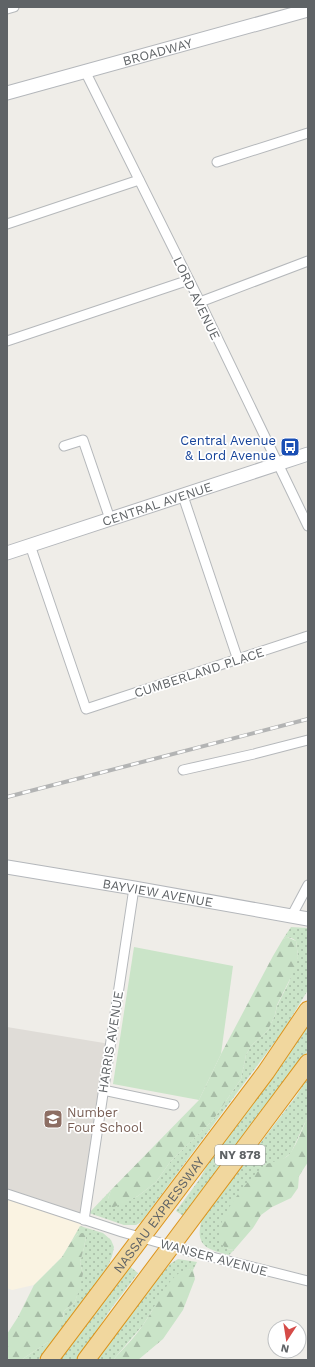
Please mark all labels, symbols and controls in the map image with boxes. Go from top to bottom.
street label: BROADWAY [121,35,195,69]
street label: LORD AVENUE [170,254,223,342]
place label: Central Avenue & Lord Avenue [180,433,276,463]
bus stop icon: Central Avenue & Lord Avenue [279,436,301,458]
street label: CENTRAL AVENUE [100,479,214,529]
street label: CUMBERLAND PLACE [132,644,266,701]
street label: BAYVIEW AVENUE [101,876,214,910]
street label: HARRIS AVENUE [95,990,126,1094]
place label: Number Four School [67,1105,143,1135]
school or university icon: Number Four School [42,1108,64,1130]
road number: NY 878 [215,1145,265,1165]
street label: NASSAU EXPRESSWAY [110,1154,208,1276]
street label: WANSER AVENUE [158,1236,269,1279]
north arrow [267,1319,307,1359]
text: N [280,1341,290,1355]

